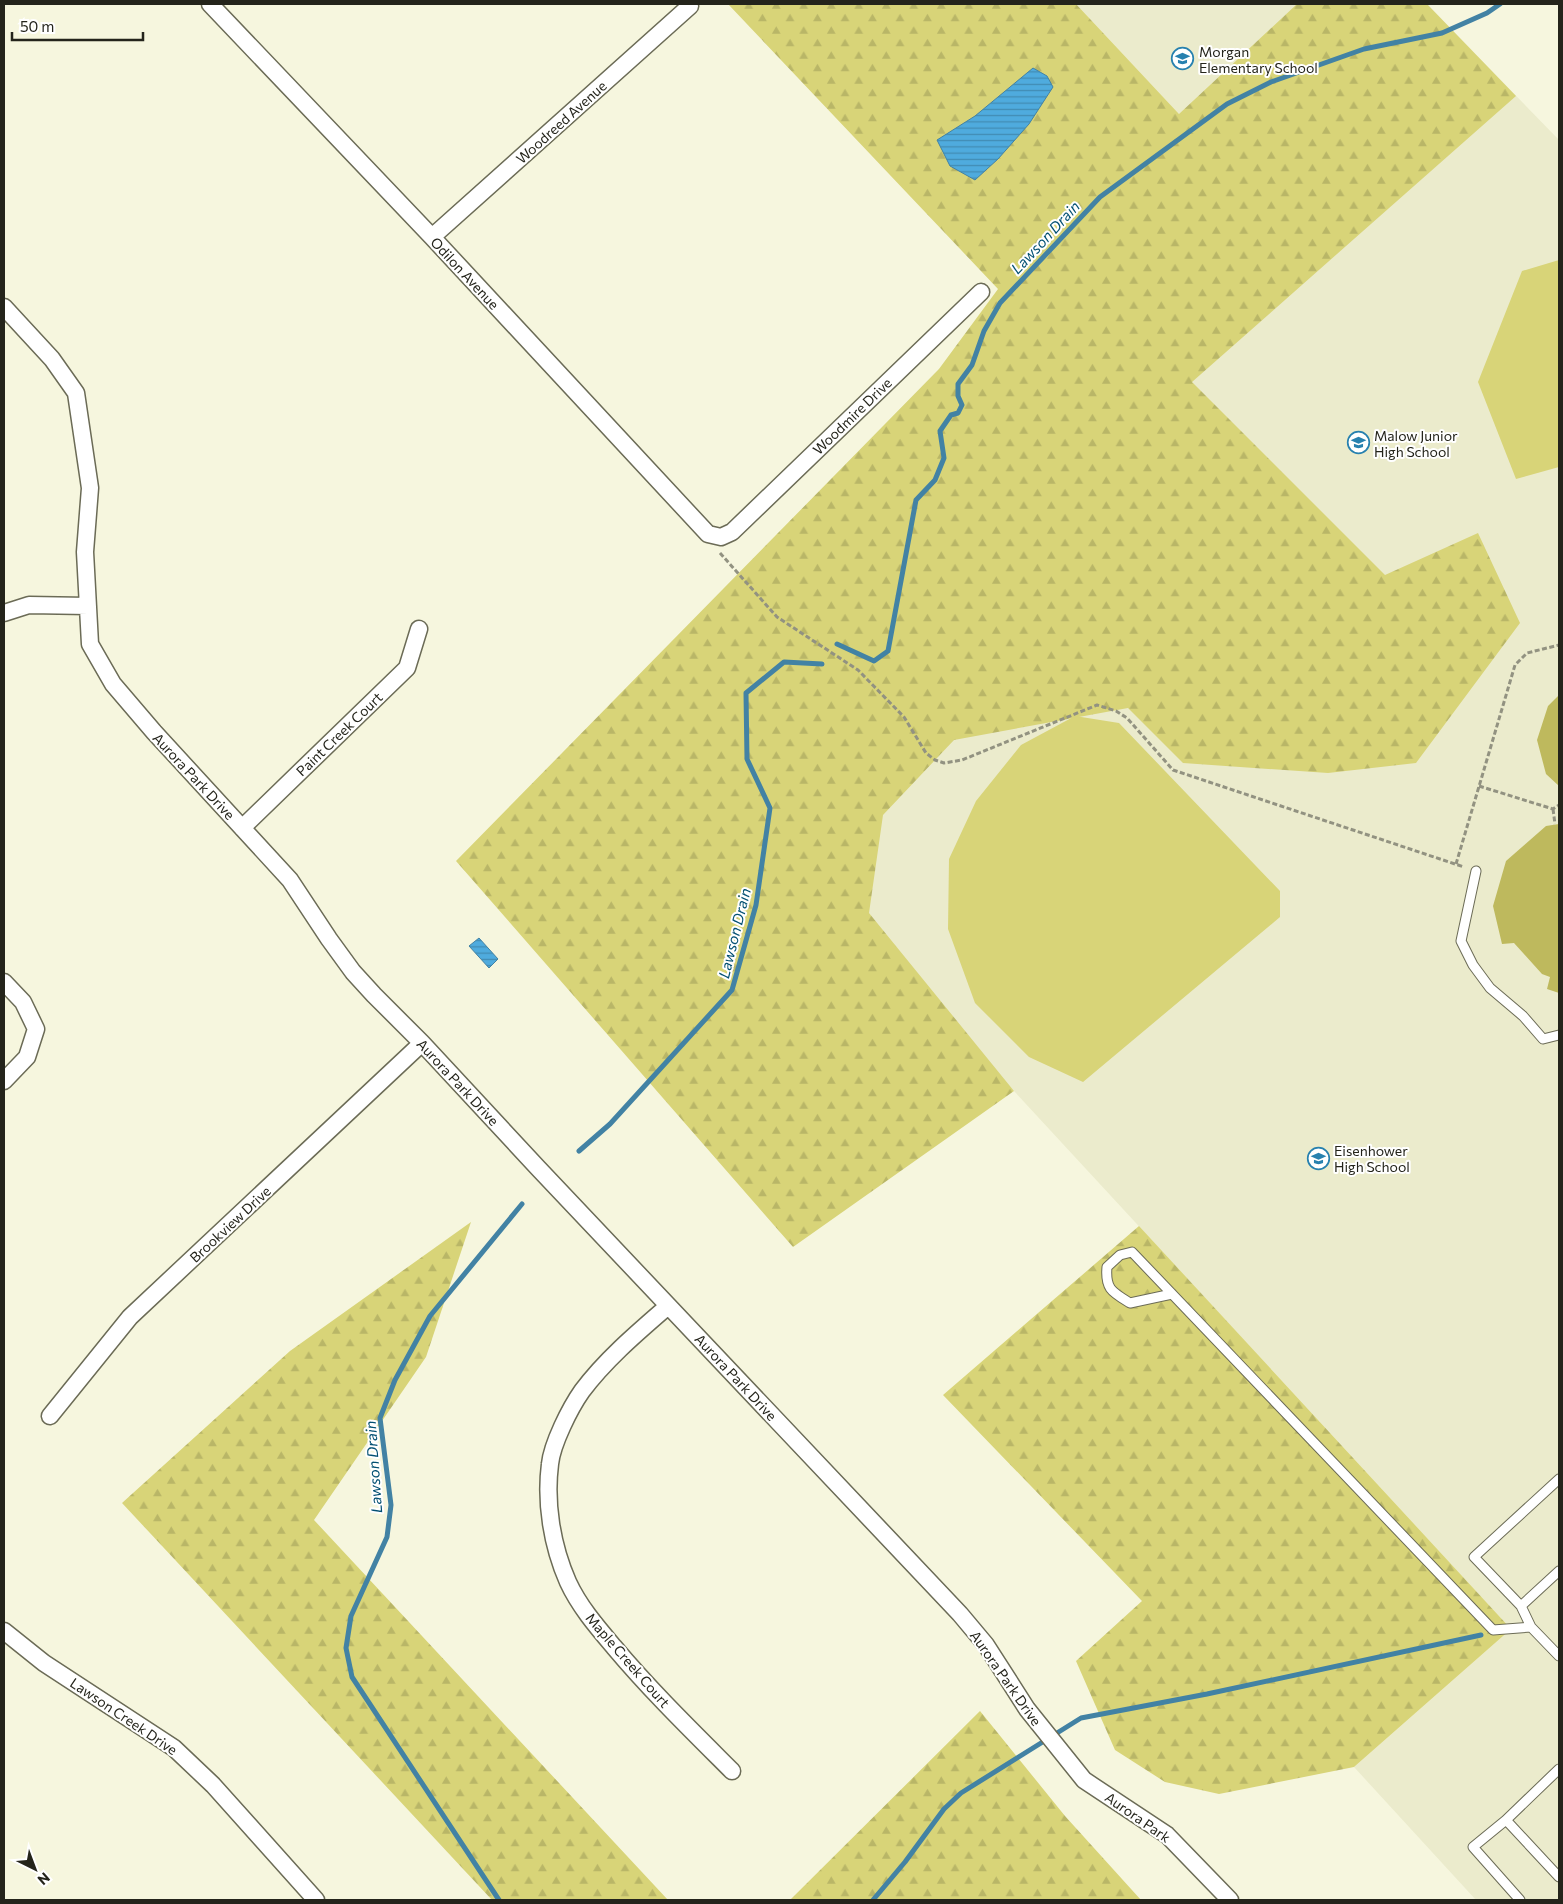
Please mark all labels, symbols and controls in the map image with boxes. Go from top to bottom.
scale bar [12,10,144,42]
text: 50 m [20,17,54,35]
place label: Morgan Elementary School [1199,43,1318,76]
school or university icon: Morgan Elementary School [1171,47,1195,71]
street label: Woodreed Avenue [512,77,610,167]
water label: Lawson Drain [1007,197,1083,277]
street label: Odilon Avenue [427,233,503,313]
street label: Woodmire Drive [809,374,895,458]
place label: Malow Junior High School [1374,427,1458,460]
school or university icon: Malow Junior High School [1346,431,1370,455]
street label: Paint Creek Court [292,688,386,779]
street label: Aurora Park Drive [149,729,239,823]
water label: Lawson Drain [714,886,754,980]
street label: Aurora Park Drive [413,1035,503,1129]
place label: Eisenhower High School [1334,1142,1410,1175]
school or university icon: Eisenhower High School [1306,1146,1330,1170]
street label: Brookview Drive [186,1182,274,1266]
street label: Aurora Park Drive [691,1330,781,1424]
water label: Lawson Drain [361,1420,385,1514]
street label: Maple Creek Court [582,1609,674,1711]
street label: Aurora Park Drive [967,1627,1045,1729]
street label: Lawson Creek Drive [67,1674,181,1758]
street label: Aurora Park [1102,1788,1174,1846]
north arrow [10,1844,60,1894]
text: N [34,1869,54,1889]

